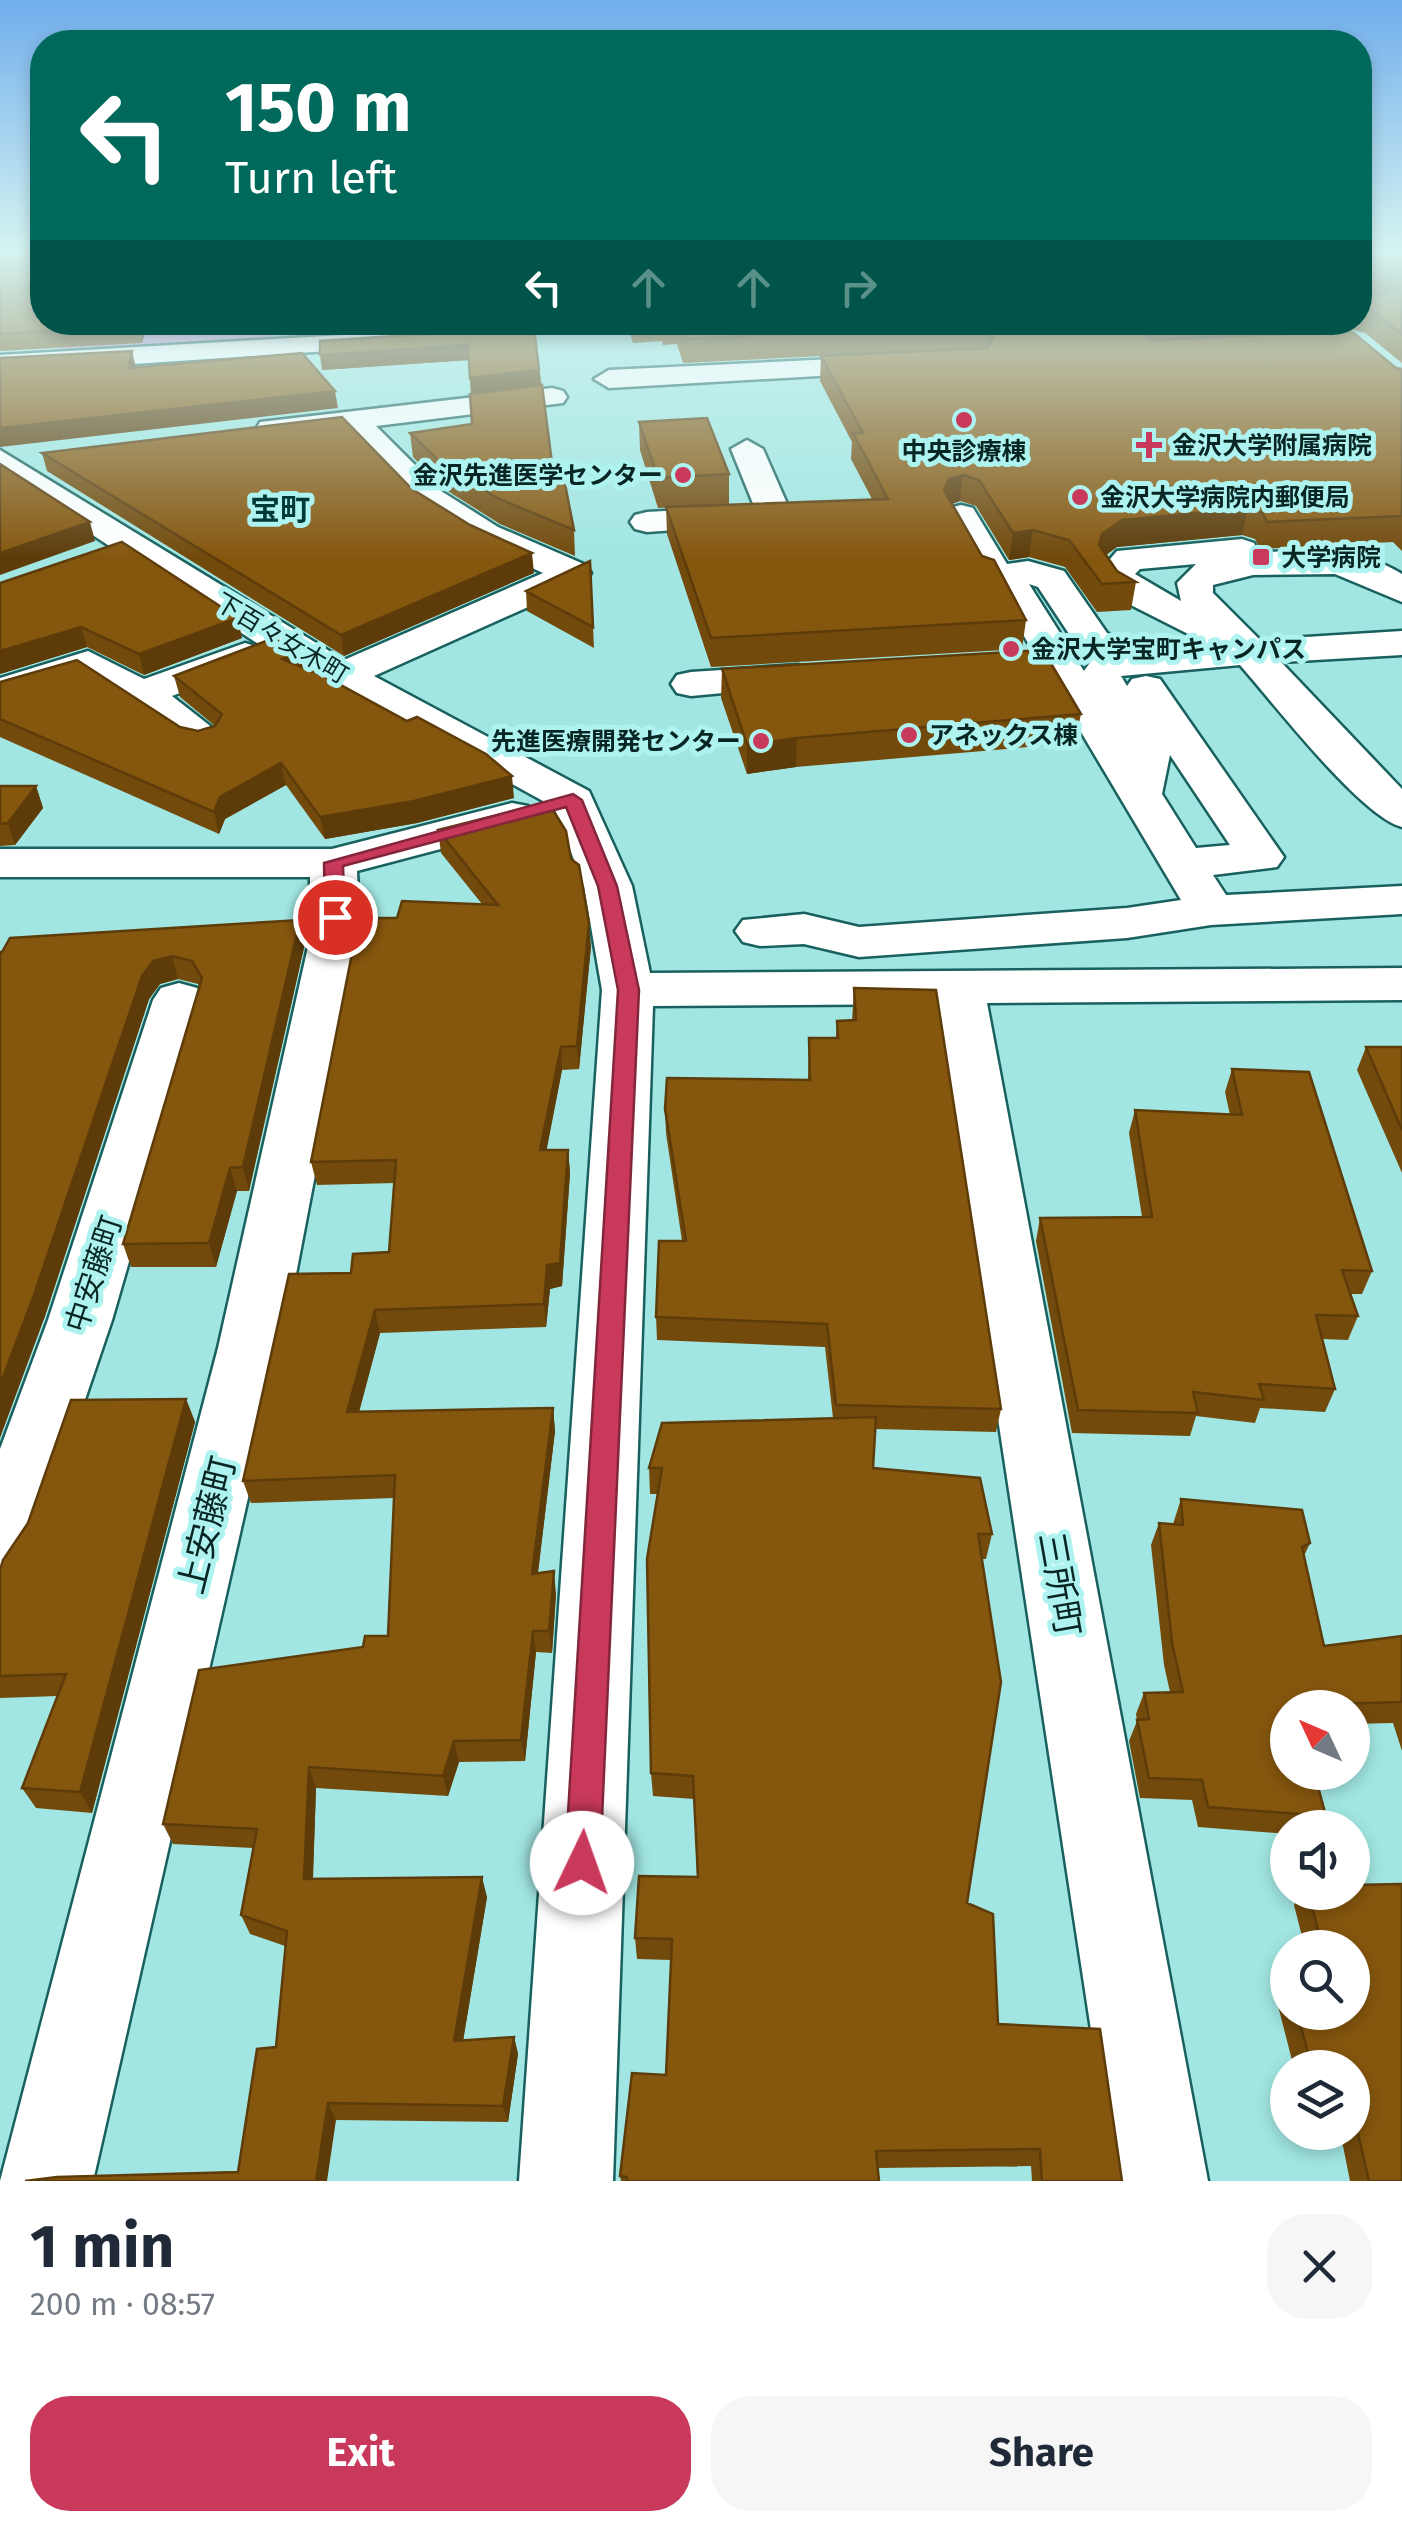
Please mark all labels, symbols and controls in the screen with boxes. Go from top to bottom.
text: 150 m [225,66,412,150]
icon: left [60,70,190,200]
text: Turn left [225,151,397,205]
icon: left [516,260,571,315]
icon: ahead [621,260,676,315]
icon: ahead [726,260,781,315]
icon: right [831,260,886,315]
marker: 中央診療棟 [953,409,975,431]
place label: 金沢大学附属病院 [1172,431,1372,461]
marker: 金沢大学附属病院 [1136,432,1162,458]
place label: 中央診療棟 [901,437,1027,467]
place label: 金沢先進医学センター [413,461,663,491]
marker: 金沢先進医学センター [672,464,694,486]
place label: 金沢大学病院内郵便局 [1100,483,1350,513]
marker: 金沢大学病院内郵便局 [1069,486,1091,508]
district label: 宝町 [250,492,310,528]
place label: 大学病院 [1281,543,1381,573]
marker: 大学病院 [1250,546,1272,568]
street label: 下百々女木町 [209,587,354,690]
place label: 金沢大学宝町キャンパス [1031,635,1306,665]
marker: 金沢大学宝町キャンパス [1000,638,1022,660]
place label: アネックス棟 [929,721,1078,751]
marker: アネックス棟 [898,724,920,746]
place label: 先進医療開発センター [491,727,741,757]
marker: 先進医療開発センター [750,730,772,752]
pin [293,875,378,960]
icon: arrive [308,890,363,945]
street label: 中安藤町 [58,1211,130,1337]
street label: 上安藤町 [170,1452,244,1598]
street label: 三所町 [1030,1529,1090,1639]
north arrow [1270,1690,1370,1790]
map controls [1270,1690,1370,2150]
button: sound [1270,1810,1370,1910]
position arrow [530,1811,634,1915]
button: search [1270,1930,1370,2030]
button: layers [1270,2050,1370,2150]
text: 1 min [30,2211,174,2283]
button: close [1267,2214,1372,2319]
text: 200 m · 08:57 [30,2285,215,2323]
button: Exit [30,2396,691,2511]
button: Share [711,2396,1372,2511]

